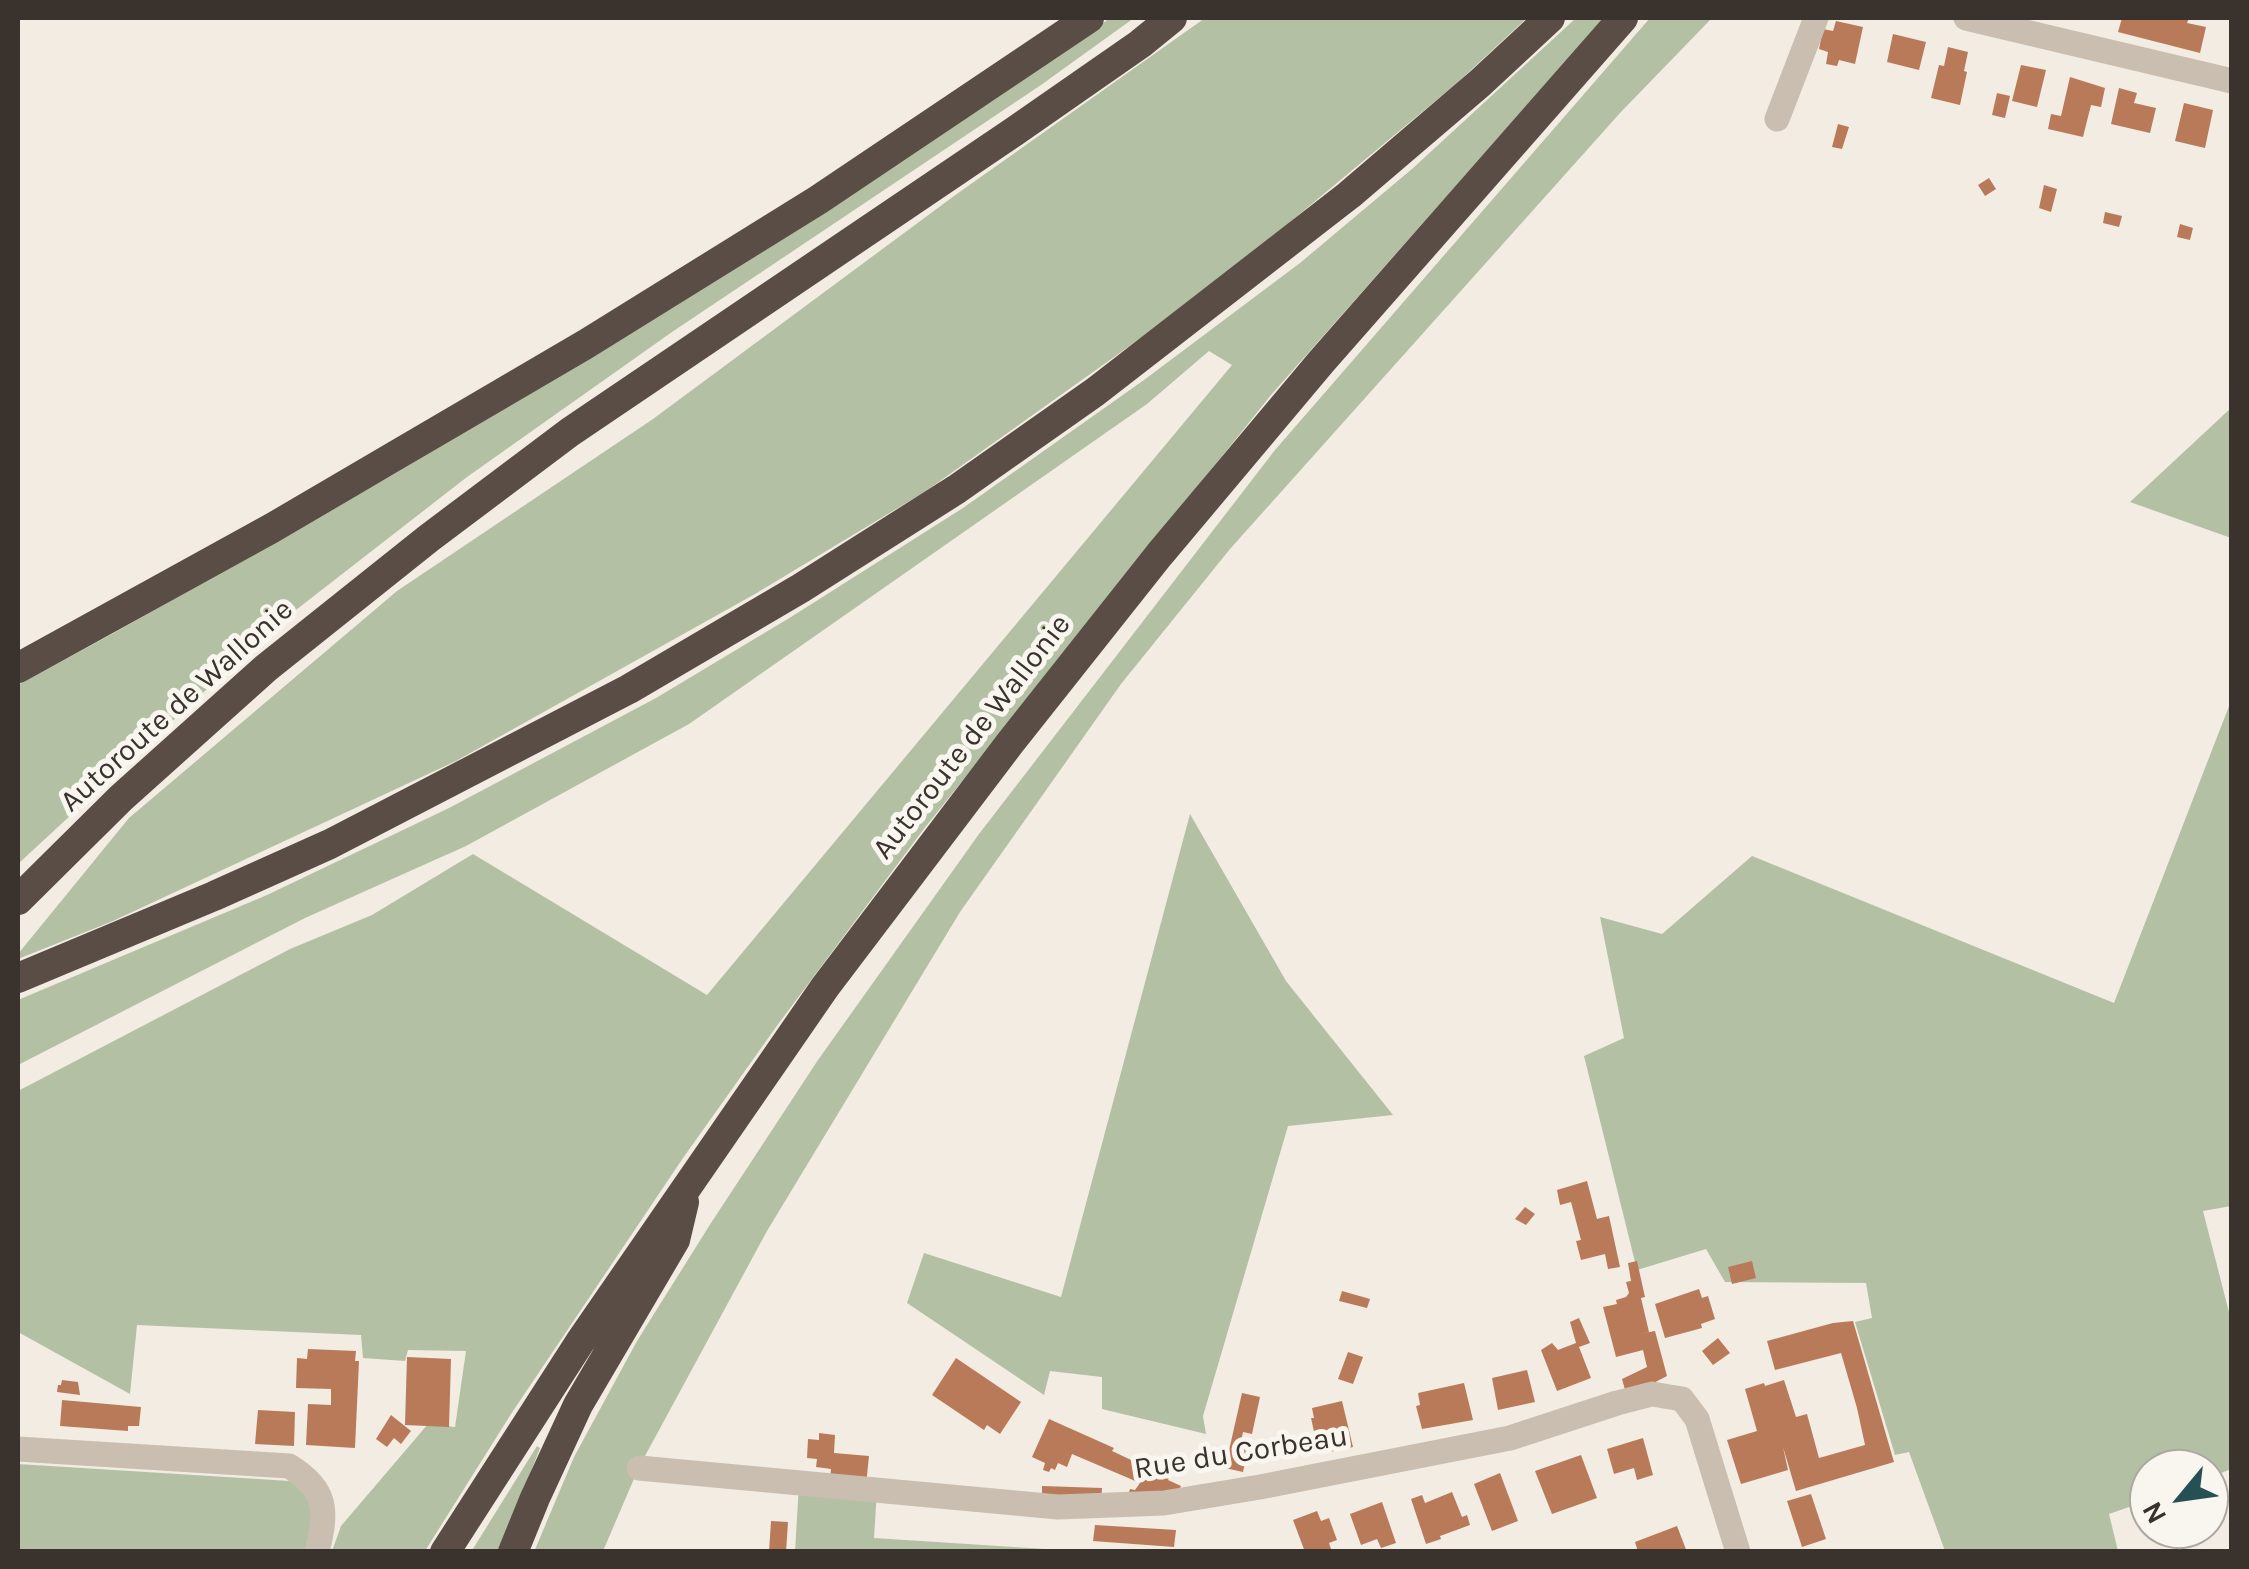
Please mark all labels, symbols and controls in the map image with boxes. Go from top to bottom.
street label: Autoroute de Wallonie [53,592,301,820]
street label: Autoroute de Wallonie [865,607,1079,867]
street label: Rue du Corbeau [1132,1418,1350,1488]
north arrow [2129,1449,2229,1549]
text: N [2135,1496,2173,1530]

